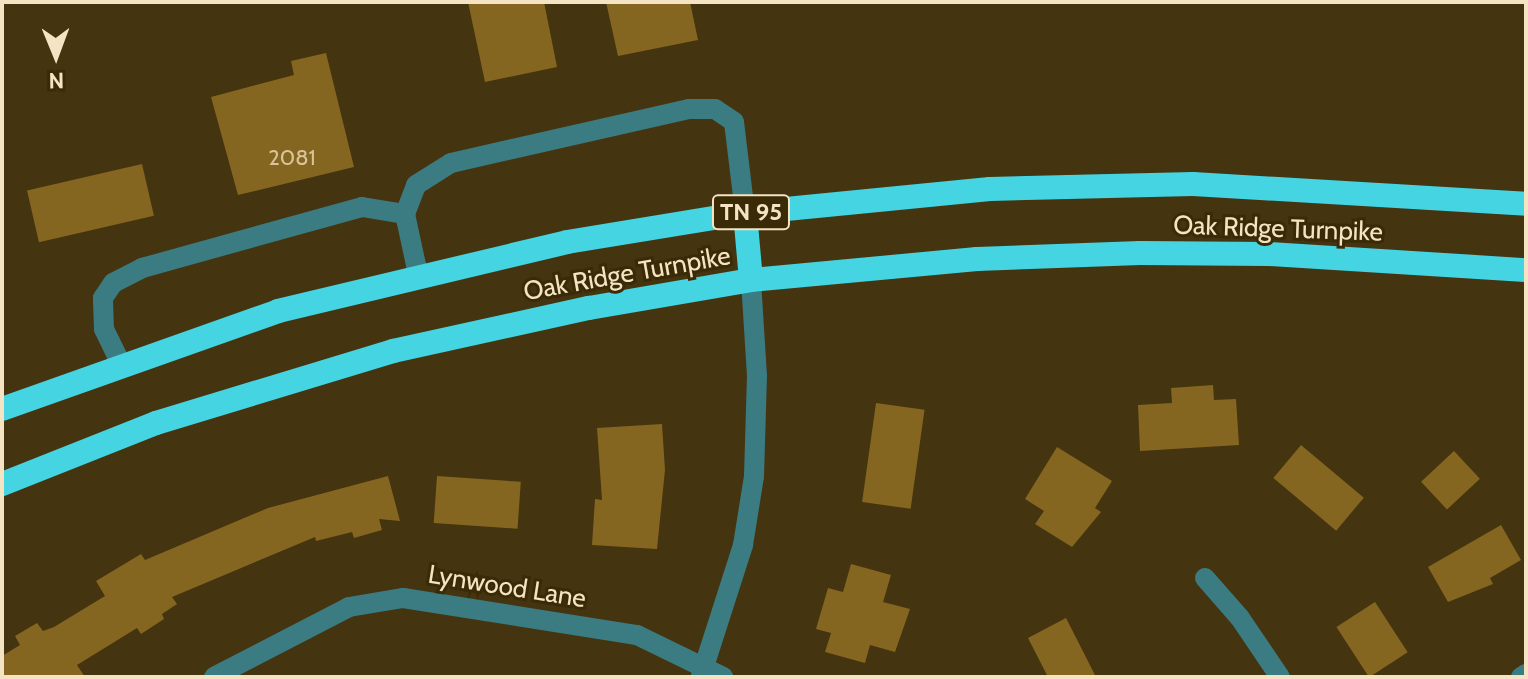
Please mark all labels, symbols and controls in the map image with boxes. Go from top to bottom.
north arrow [16,16,96,96]
text: N [48,67,64,94]
house number: 2081 [268,145,316,171]
road number: TN 95 [711,192,791,232]
street label: Oak Ridge Turnpike [1173,210,1383,248]
street label: Oak Ridge Turnpike [521,240,733,308]
street label: Lynwood Lane [426,559,588,615]

